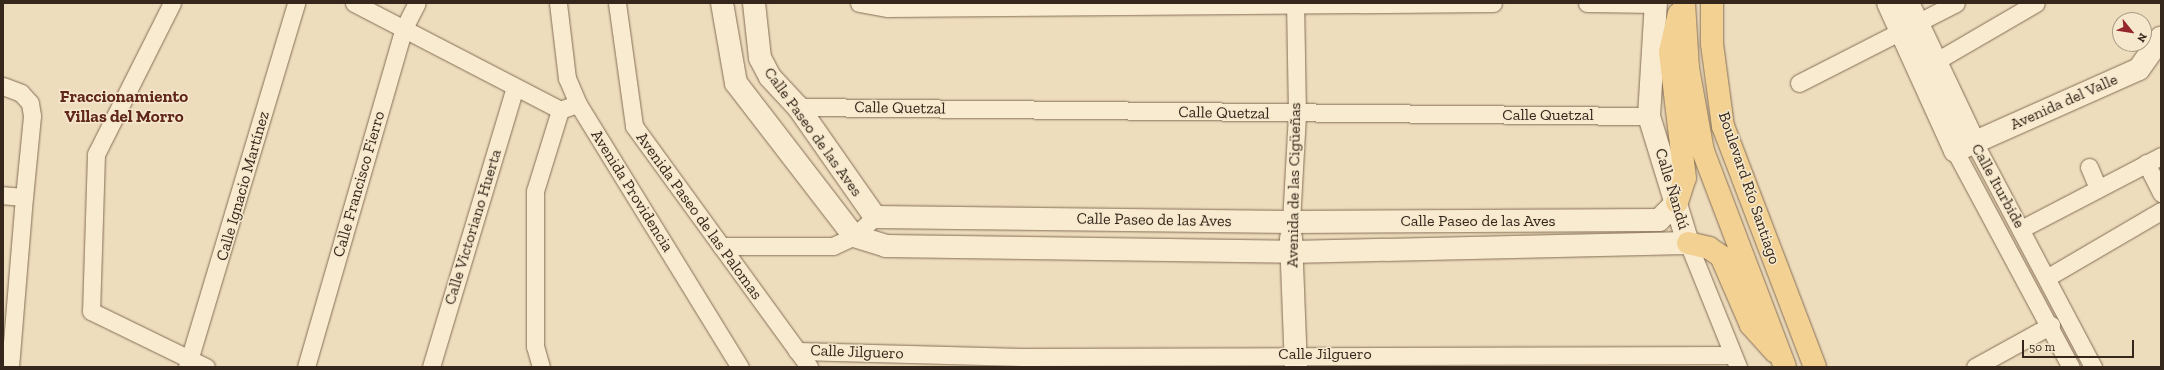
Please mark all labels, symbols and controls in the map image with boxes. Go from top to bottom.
north arrow [2112,12,2152,52]
text: N [2134,31,2150,45]
street label: Calle Paseo de las Aves [760,63,866,201]
street label: Avenida del Valle [2007,70,2121,134]
district label: Fraccionamiento Villas del Morro [60,87,188,127]
street label: Calle Quetzal [854,98,946,118]
street label: Avenida de las Cigüeñas [1283,102,1305,268]
street label: Calle Quetzal [1178,103,1270,123]
street label: Calle Quetzal [1502,105,1594,125]
street label: Calle Ignacio Martínez [212,109,274,263]
street label: Calle Francisco Fierro [329,109,389,259]
street label: Boulevard Río Santiago [1714,109,1784,267]
street label: Avenida Providencia [587,126,677,256]
street label: Avenida Paseo de las Palomas [632,128,766,304]
street label: Calle Iturbide [1967,140,2029,232]
street label: Calle Ñandú [1651,146,1693,232]
street label: Calle Victoriano Huerta [440,147,506,307]
street label: Calle Paseo de las Aves [1076,209,1232,231]
street label: Calle Paseo de las Aves [1400,211,1556,231]
scale bar [2024,332,2136,358]
text: 50 m [2029,340,2055,354]
street label: Calle Jilguero [810,341,904,363]
street label: Calle Jilguero [1278,344,1372,364]

